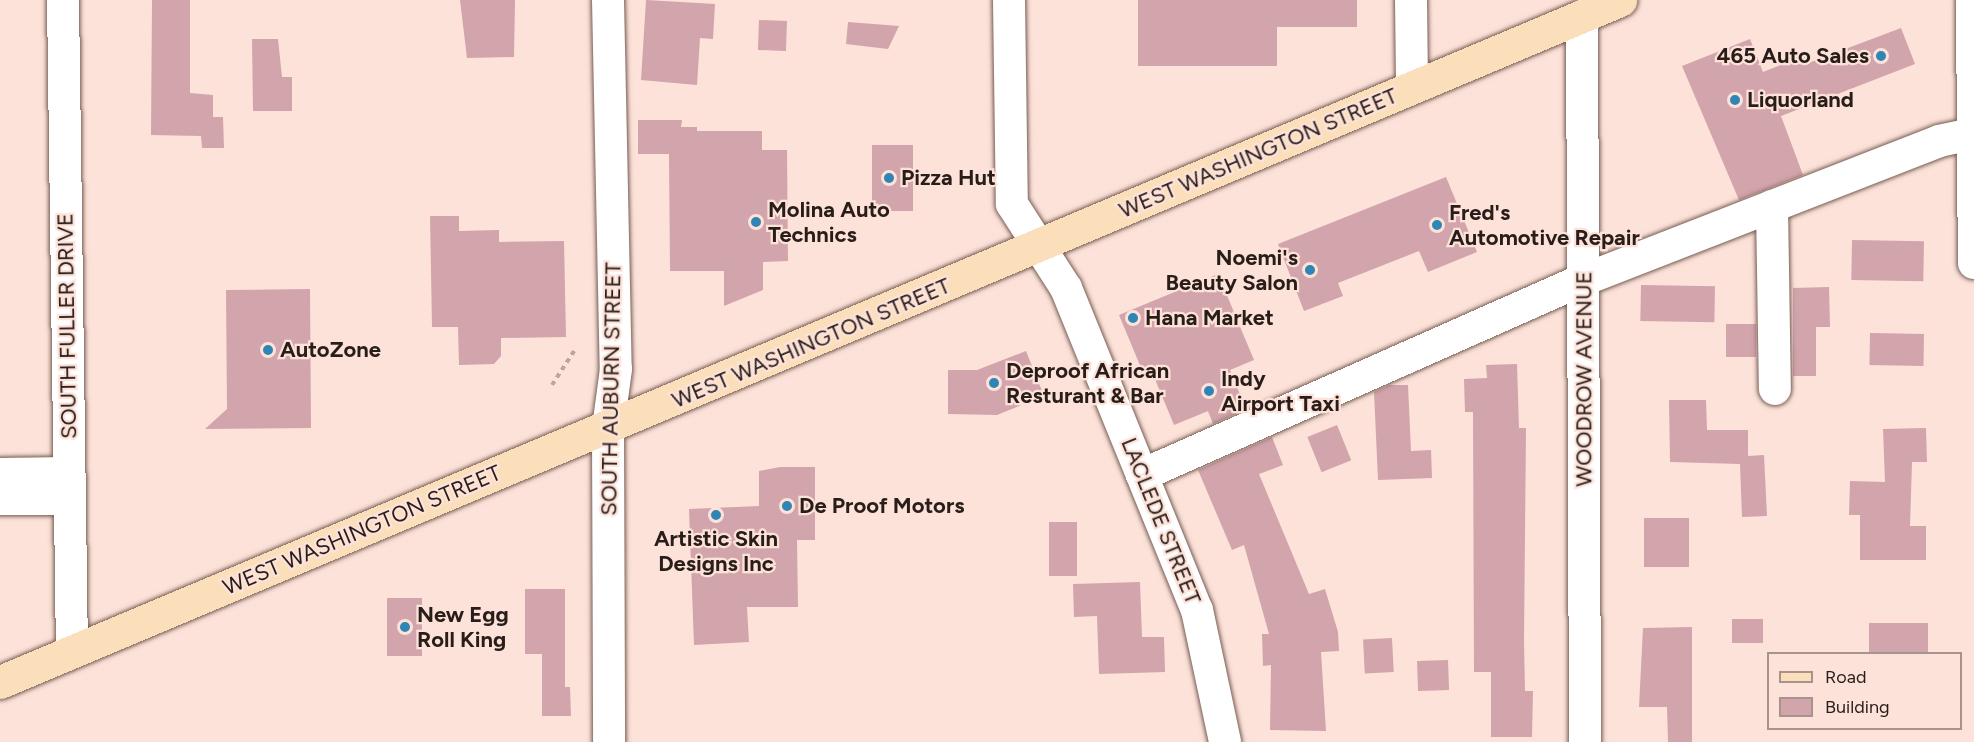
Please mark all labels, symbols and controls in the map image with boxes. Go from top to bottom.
place label: 465 Auto Sales [1716,43,1869,69]
marker: 465 Auto Sales [1874,49,1888,63]
street label: WEST WASHINGTON STREET [1115,82,1401,224]
place label: Liquorland [1747,87,1854,113]
marker: Liquorland [1728,93,1742,107]
place label: Pizza Hut [901,165,996,191]
marker: Pizza Hut [882,171,896,185]
place label: Molina Auto Technics [768,196,890,248]
place label: Fred's Automotive Repair [1449,199,1640,250]
street label: SOUTH FULLER DRIVE [52,213,82,439]
marker: Molina Auto Technics [749,215,763,229]
marker: Fred's Automotive Repair [1430,218,1444,232]
place label: Noemi's Beauty Salon [1166,244,1298,296]
street label: SOUTH AUBURN STREET [596,262,626,516]
marker: Noemi's Beauty Salon [1303,263,1317,277]
street label: WOODROW AVENUE [1571,271,1597,487]
street label: WEST WASHINGTON STREET [668,272,954,414]
place label: Hana Market [1145,305,1274,331]
marker: Hana Market [1126,311,1140,325]
place label: AutoZone [280,337,381,363]
marker: AutoZone [261,343,275,357]
place label: Deproof African Resturant & Bar [1006,357,1169,408]
place label: Indy Airport Taxi [1221,365,1340,416]
marker: Deproof African Resturant & Bar [987,376,1001,390]
marker: Indy Airport Taxi [1202,384,1216,398]
street label: LACLEDE STREET [1116,434,1206,608]
street label: WEST WASHINGTON STREET [219,459,505,601]
place label: De Proof Motors [799,493,964,519]
marker: De Proof Motors [780,499,794,513]
marker: Artistic Skin Designs Inc [709,508,723,522]
place label: Artistic Skin Designs Inc [654,525,778,576]
place label: New Egg Roll King [417,601,509,652]
marker: New Egg Roll King [398,620,412,634]
legend [1767,652,1962,730]
text: Road [1825,666,1866,688]
text: Building [1825,696,1890,718]

